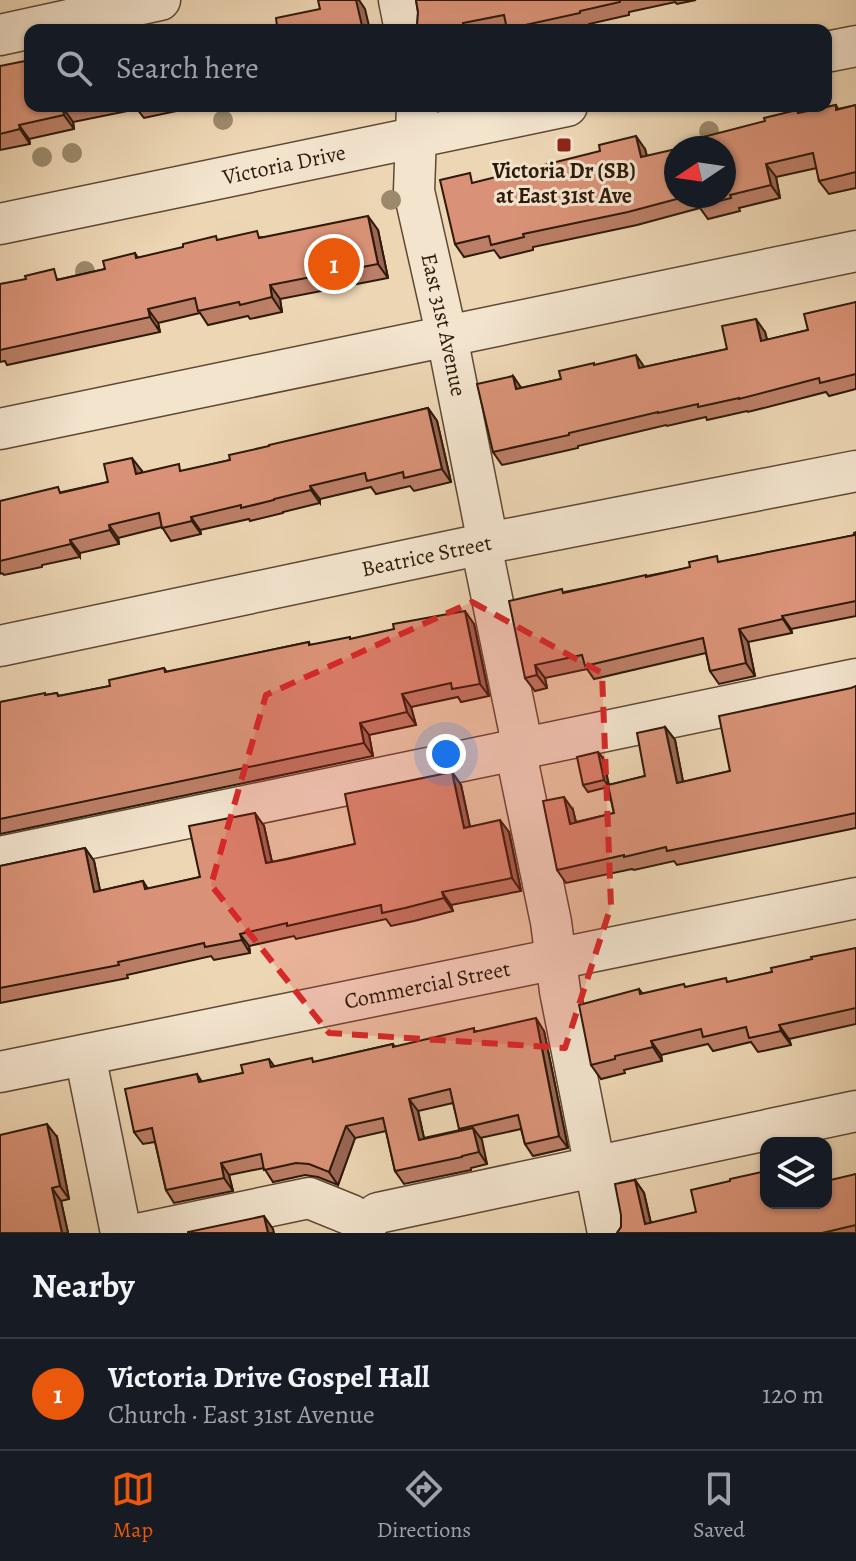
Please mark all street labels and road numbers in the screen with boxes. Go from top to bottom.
street label: Victoria Drive [219,137,348,193]
street label: East 31st Avenue [413,250,473,399]
street label: Beatrice Street [359,528,494,584]
street label: Commercial Street [342,954,513,1017]

